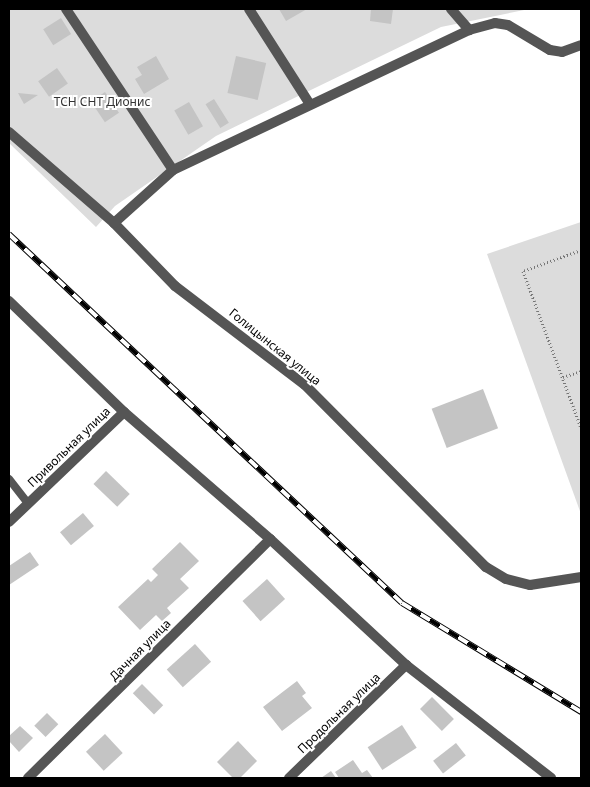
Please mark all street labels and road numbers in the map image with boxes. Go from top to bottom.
street label: Голицынская улица [226,306,324,388]
street label: Привольная улица [25,404,113,490]
street label: Дачная улица [106,616,174,684]
street label: Продольная улица [295,670,383,756]

